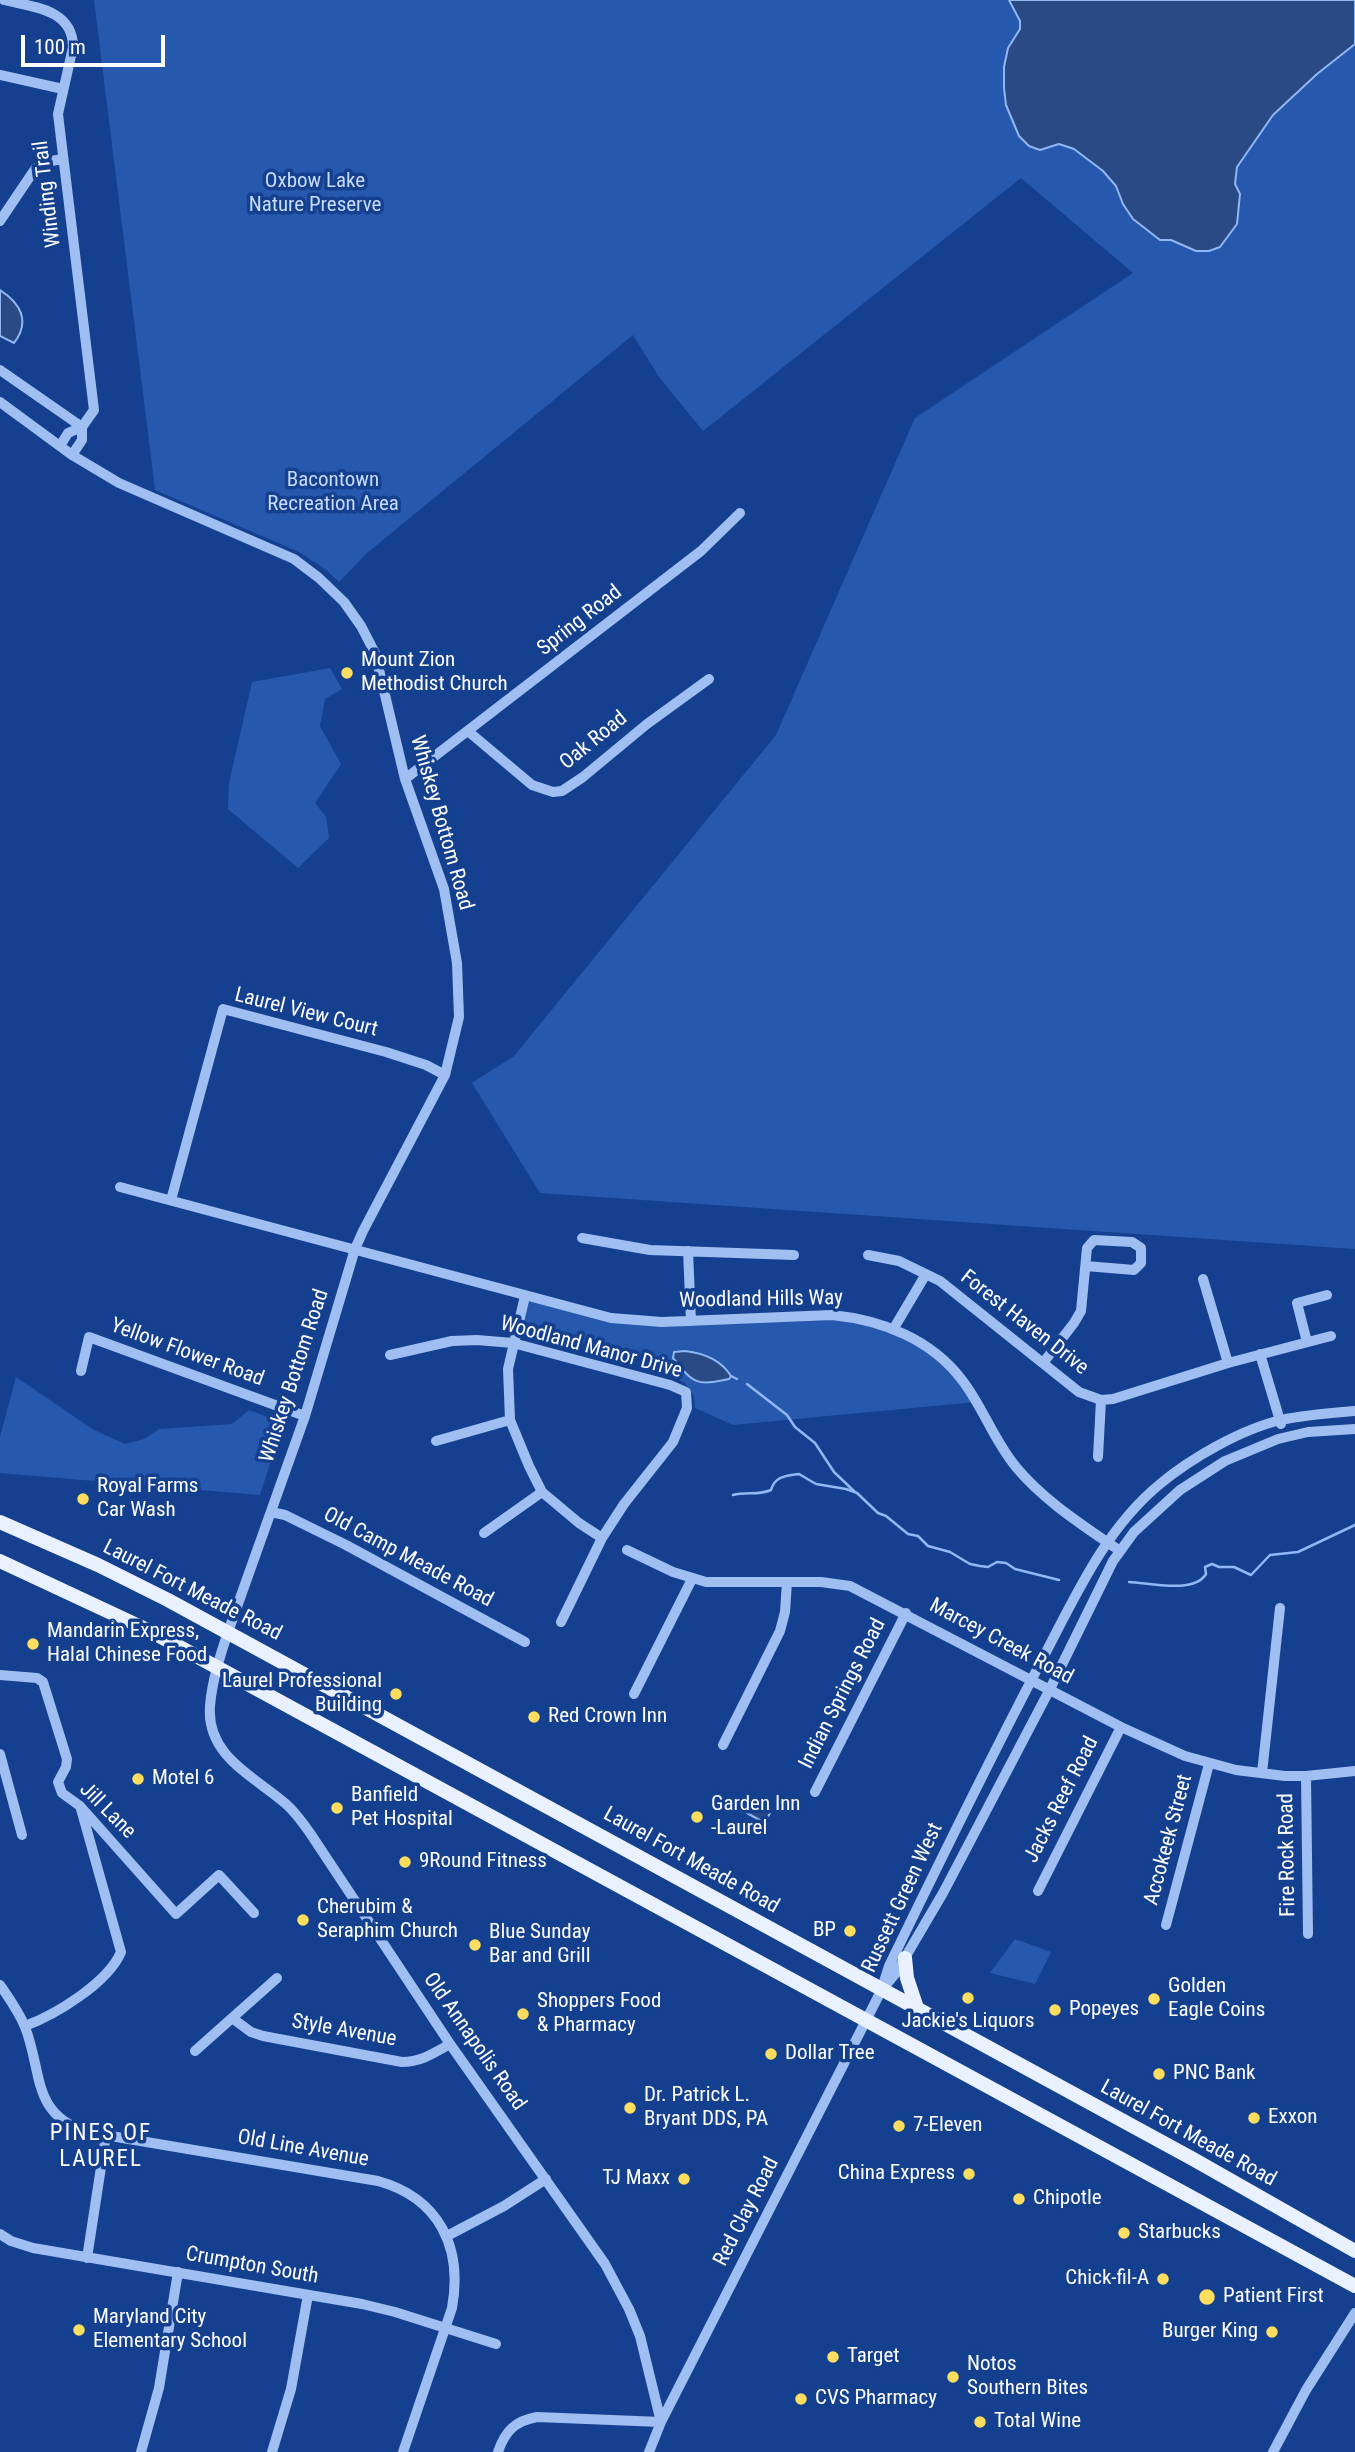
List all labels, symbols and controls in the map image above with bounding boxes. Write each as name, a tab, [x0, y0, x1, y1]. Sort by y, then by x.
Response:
scale bar	[24, 21, 168, 65]
text: 100 m	[34, 35, 86, 59]
street label: Winding Trail	[29, 139, 67, 249]
park label: Oxbow Lake Nature Preserve	[249, 169, 381, 219]
park label: Bacontown Recreation Area	[267, 468, 399, 518]
street label: Spring Road	[533, 580, 627, 662]
place label: Mount Zion Methodist Church	[361, 648, 508, 698]
marker: Mount Zion Methodist Church	[339, 665, 355, 681]
street label: Oak Road	[555, 706, 633, 776]
street label: Whiskey Bottom Road	[404, 733, 478, 913]
street label: Laurel View Court	[232, 983, 380, 1043]
street label: Forest Haven Drive	[955, 1265, 1093, 1381]
street label: Whiskey Bottom Road	[255, 1286, 335, 1466]
street label: Woodland Hills Way	[679, 1286, 843, 1314]
street label: Woodland Manor Drive	[497, 1312, 685, 1384]
street label: Yellow Flower Road	[107, 1314, 267, 1392]
place label: Royal Farms Car Wash	[97, 1474, 198, 1524]
marker: Royal Farms Car Wash	[75, 1491, 91, 1507]
street label: Old Camp Meade Road	[319, 1503, 497, 1613]
street label: Laurel Fort Meade Road	[98, 1535, 286, 1647]
street label: Marcey Creek Road	[925, 1593, 1077, 1691]
street label: Indian Springs Road	[794, 1615, 892, 1773]
place label: Mandarin Express, Halal Chinese Food	[47, 1619, 207, 1669]
marker: Mandarin Express, Halal Chinese Food	[25, 1636, 41, 1652]
place label: Laurel Professional Building	[222, 1669, 382, 1719]
marker: Laurel Professional Building	[388, 1686, 404, 1702]
place label: Red Crown Inn	[548, 1704, 667, 1730]
marker: Red Crown Inn	[526, 1709, 542, 1725]
street label: Jacks Reef Road	[1019, 1733, 1105, 1867]
place label: Motel 6	[152, 1766, 214, 1792]
marker: Motel 6	[130, 1771, 146, 1787]
street label: Accokeek Street	[1139, 1772, 1199, 1908]
street label: Jill Lane	[74, 1778, 140, 1844]
place label: Banfield Pet Hospital	[351, 1783, 453, 1833]
place label: Garden Inn -Laurel	[711, 1792, 801, 1842]
street label: Fire Rock Road	[1274, 1793, 1302, 1917]
marker: Banfield Pet Hospital	[329, 1800, 345, 1816]
street label: Laurel Fort Meade Road	[599, 1802, 783, 1920]
marker: Garden Inn -Laurel	[689, 1809, 705, 1825]
street label: Russett Green West	[857, 1819, 949, 1977]
place label: 9Round Fitness	[419, 1849, 547, 1875]
marker: 9Round Fitness	[397, 1854, 413, 1870]
place label: Cherubim & Seraphim Church	[317, 1895, 458, 1945]
marker: Cherubim & Seraphim Church	[295, 1912, 311, 1928]
place label: BP	[813, 1918, 836, 1944]
place label: Blue Sunday Bar and Grill	[489, 1920, 590, 1970]
marker: BP	[842, 1923, 858, 1939]
marker: Blue Sunday Bar and Grill	[467, 1937, 483, 1953]
street label: Old Annapolis Road	[417, 1968, 531, 2116]
place label: Golden Eagle Coins	[1168, 1974, 1265, 2024]
place label: Shoppers Food & Pharmacy	[537, 1989, 661, 2039]
marker: Jackie's Liquors	[960, 1990, 976, 2006]
marker: Golden Eagle Coins	[1146, 1991, 1162, 2007]
place label: Popeyes	[1069, 1997, 1139, 2023]
marker: Popeyes	[1047, 2002, 1063, 2018]
marker: Shoppers Food & Pharmacy	[515, 2006, 531, 2022]
street label: Style Avenue	[290, 2009, 398, 2053]
place label: Jackie's Liquors	[901, 2009, 1035, 2035]
place label: Dollar Tree	[785, 2041, 874, 2067]
marker: Dollar Tree	[763, 2046, 779, 2062]
place label: PNC Bank	[1173, 2061, 1256, 2087]
marker: PNC Bank	[1151, 2066, 1167, 2082]
street label: Laurel Fort Meade Road	[1096, 2075, 1280, 2193]
place label: Dr. Patrick L. Bryant DDS, PA	[644, 2083, 768, 2133]
marker: Dr. Patrick L. Bryant DDS, PA	[622, 2100, 638, 2116]
place label: Exxon	[1268, 2105, 1317, 2131]
marker: Exxon	[1246, 2110, 1262, 2126]
place label: 7-Eleven	[913, 2113, 982, 2139]
marker: 7-Eleven	[891, 2118, 907, 2134]
district label: PINES OF LAUREL	[51, 2120, 151, 2174]
street label: Old Line Avenue	[235, 2125, 371, 2173]
street label: Red Clay Road	[709, 2153, 785, 2271]
place label: China Express	[838, 2161, 955, 2187]
place label: TJ Maxx	[602, 2166, 670, 2192]
marker: China Express	[961, 2166, 977, 2182]
marker: TJ Maxx	[676, 2171, 692, 2187]
place label: Chipotle	[1033, 2186, 1102, 2212]
marker: Chipotle	[1011, 2191, 1027, 2207]
place label: Starbucks	[1138, 2220, 1221, 2246]
marker: Starbucks	[1116, 2225, 1132, 2241]
street label: Crumpton South	[184, 2242, 320, 2290]
place label: Chick-fil-A	[1065, 2266, 1149, 2292]
marker: Chick-fil-A	[1155, 2271, 1171, 2287]
place label: Patient First	[1223, 2284, 1324, 2310]
marker: Patient First	[1197, 2287, 1217, 2307]
place label: Maryland City Elementary School	[93, 2305, 247, 2355]
place label: Burger King	[1162, 2319, 1258, 2345]
marker: Maryland City Elementary School	[71, 2322, 87, 2338]
marker: Burger King	[1264, 2324, 1280, 2340]
place label: Target	[847, 2344, 899, 2370]
marker: Target	[825, 2349, 841, 2365]
place label: Notos Southern Bites	[967, 2352, 1088, 2402]
marker: Notos Southern Bites	[945, 2369, 961, 2385]
place label: CVS Pharmacy	[815, 2386, 937, 2412]
marker: CVS Pharmacy	[793, 2391, 809, 2407]
place label: Total Wine	[994, 2409, 1081, 2435]
marker: Total Wine	[972, 2414, 988, 2430]

